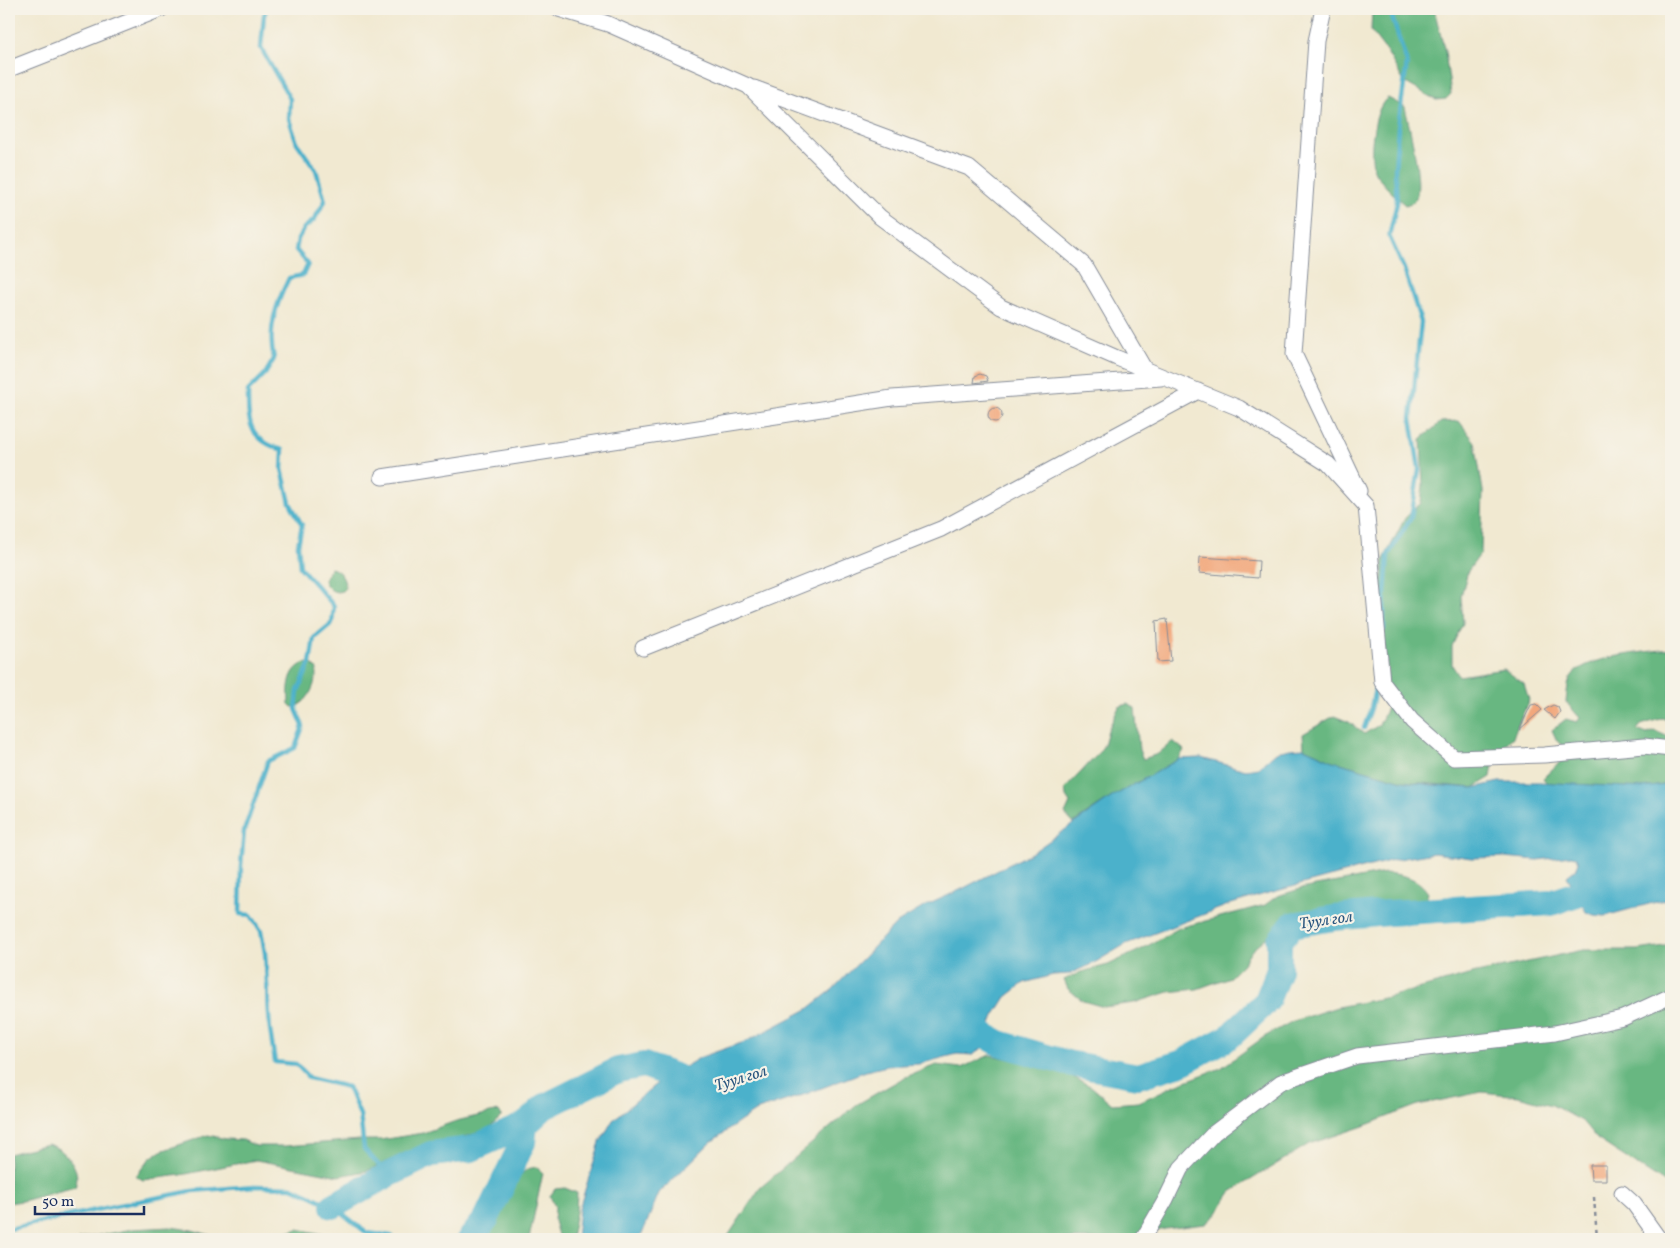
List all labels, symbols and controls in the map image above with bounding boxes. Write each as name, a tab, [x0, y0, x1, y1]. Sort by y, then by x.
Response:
water label: Туул гол	[1298, 906, 1354, 936]
water label: Туул гол	[712, 1061, 770, 1097]
scale bar	[35, 1183, 144, 1215]
text: 50 m	[42, 1192, 74, 1213]

